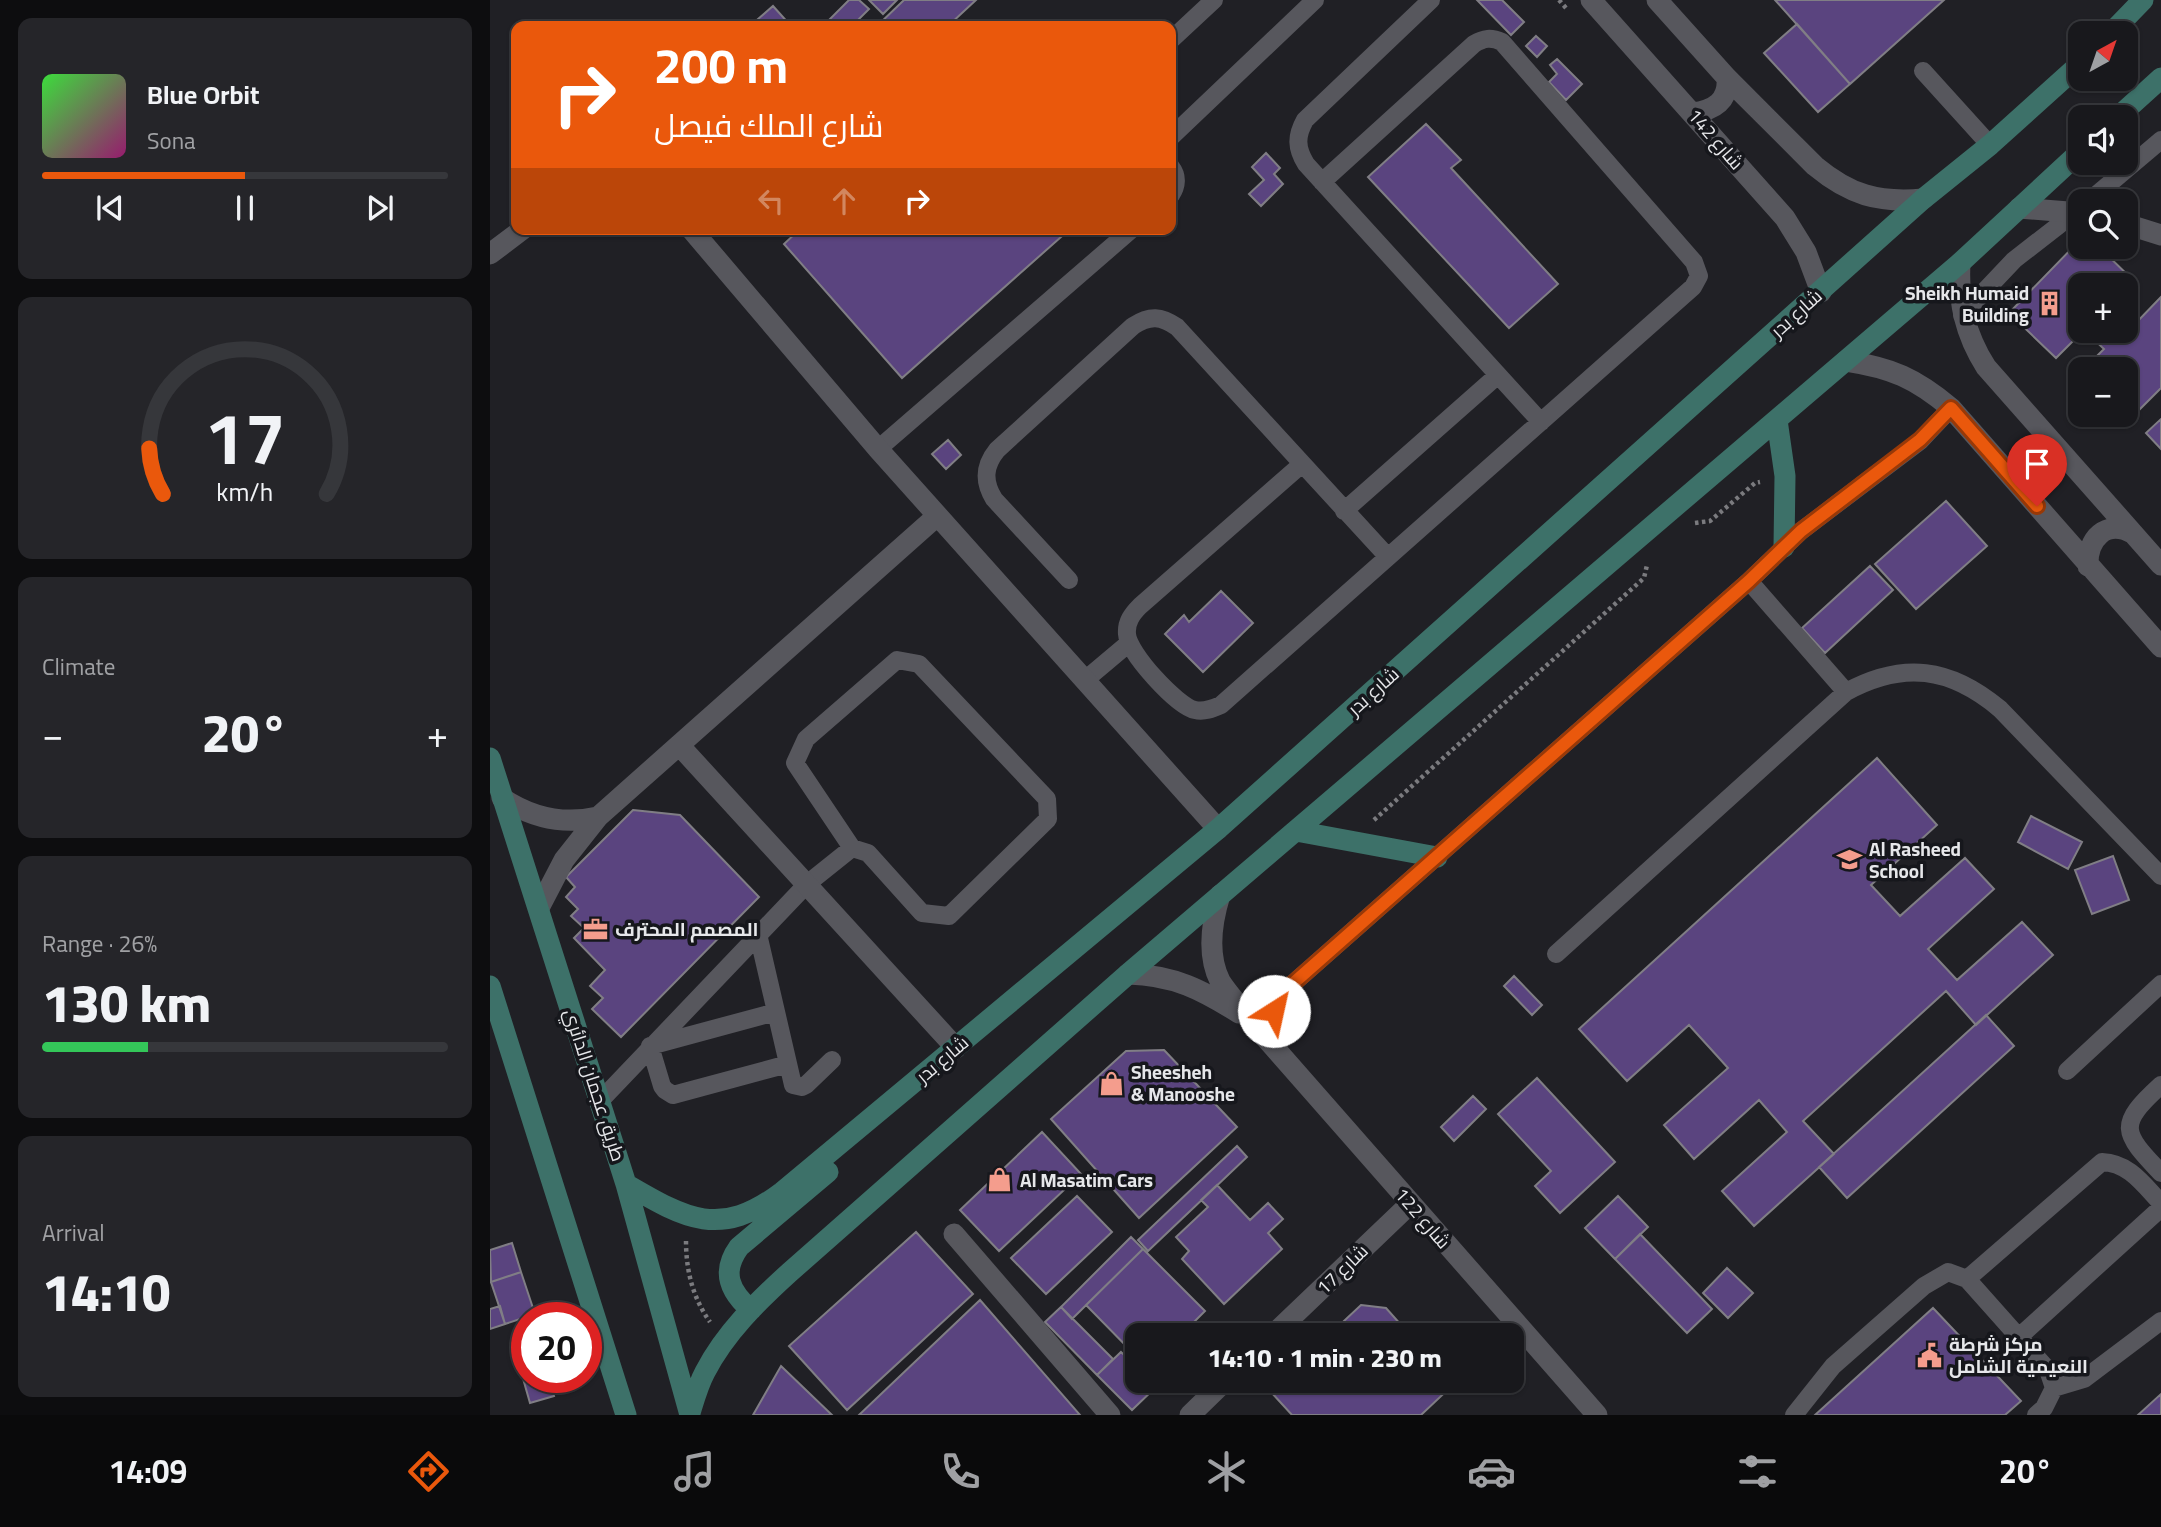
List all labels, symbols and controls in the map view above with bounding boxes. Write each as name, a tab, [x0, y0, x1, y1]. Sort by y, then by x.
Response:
text: 200 m	[654, 19, 788, 111]
north arrow	[2068, 21, 2138, 91]
map controls	[2068, 21, 2138, 427]
icon: right	[539, 49, 630, 140]
text: Blue Orbit	[147, 70, 259, 119]
text: شارع الملك فيصل	[654, 95, 884, 155]
street label: شارع 142	[1678, 100, 1754, 178]
button: sound	[2068, 105, 2138, 175]
text: Sona	[147, 119, 196, 162]
icon: left	[752, 182, 790, 220]
icon: ahead	[825, 182, 863, 220]
icon: right	[898, 182, 936, 220]
icon: previous	[91, 189, 129, 227]
icon: pause	[226, 189, 264, 227]
icon: next	[361, 189, 399, 227]
button: search	[2068, 189, 2138, 259]
button: +	[2068, 273, 2138, 343]
place label: Sheikh Humaid Building	[1905, 275, 2029, 333]
street label: شارع بدر	[1760, 279, 1831, 348]
building icon: Sheikh Humaid Building	[2035, 290, 2063, 318]
button: −	[2068, 357, 2138, 427]
text: 17	[205, 370, 285, 507]
pin	[2007, 434, 2067, 506]
icon: arrive	[2018, 445, 2056, 483]
text: km/h	[217, 468, 273, 515]
text: Climate	[42, 645, 115, 688]
street label: شارع بدر	[1337, 657, 1408, 726]
text: 20°	[202, 684, 288, 782]
text: −	[42, 698, 63, 770]
text: +	[427, 698, 448, 770]
place label: Al Rasheed School	[1869, 831, 1961, 889]
school or university icon: Al Rasheed School	[1835, 846, 1863, 874]
place label: المصمم المحترف	[615, 911, 759, 947]
office icon: المصمم المحترف	[581, 915, 609, 943]
text: Range · 26%	[42, 922, 157, 965]
text: 130 km	[42, 954, 211, 1052]
position arrow	[1237, 974, 1311, 1048]
street label: طريق عجمان الدائري	[553, 1004, 637, 1166]
street label: شارع بدر	[906, 1026, 977, 1093]
place label: Sheesheh & Manooshe	[1131, 1054, 1235, 1112]
shop icon: Sheesheh & Manooshe	[1097, 1069, 1125, 1097]
place label: Al Masatim Cars	[1020, 1162, 1153, 1198]
shop icon: Al Masatim Cars	[986, 1166, 1014, 1194]
street label: شارع 122	[1385, 1179, 1461, 1257]
text: Arrival	[42, 1211, 105, 1254]
street label: شارع 17	[1307, 1234, 1377, 1304]
text: 14:10	[42, 1243, 171, 1341]
speed limit sign: 20	[511, 1302, 602, 1393]
place label: مركز شرطة النعيمية الشامل	[1949, 1326, 2088, 1384]
text: 14:10 · 1 min · 230 m	[1207, 1333, 1442, 1382]
public building icon: مركز شرطة النعيمية الشامل	[1915, 1341, 1943, 1369]
text: 14:09	[108, 1441, 187, 1501]
text: 20°	[1999, 1441, 2053, 1501]
icon: directions	[404, 1447, 453, 1496]
icon: music	[670, 1447, 719, 1496]
icon: phone	[936, 1447, 985, 1496]
icon: climate	[1202, 1447, 1251, 1496]
icon: car	[1467, 1447, 1516, 1496]
icon: filters	[1733, 1447, 1782, 1496]

